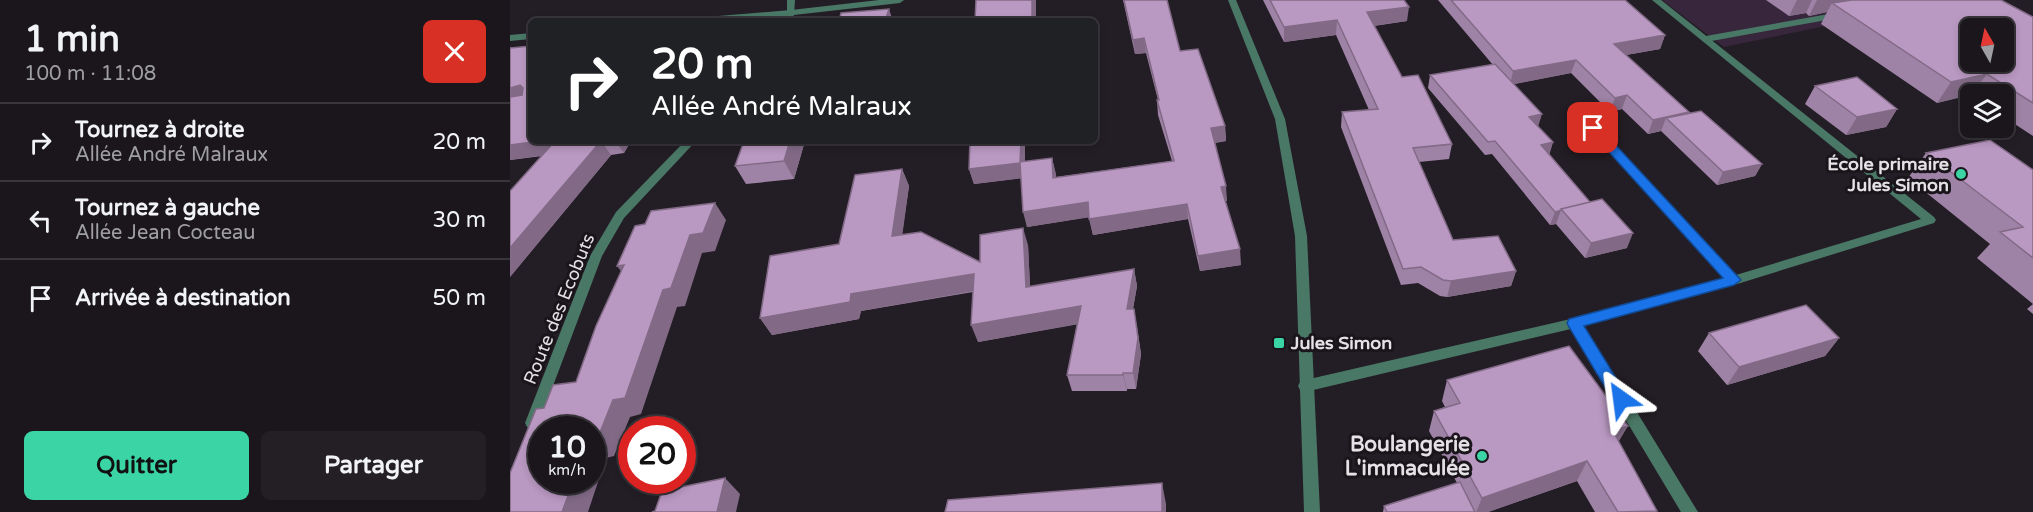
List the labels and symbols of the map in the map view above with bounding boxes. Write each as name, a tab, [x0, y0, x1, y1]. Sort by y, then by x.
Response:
north arrow	[1960, 18, 2014, 72]
pin	[1567, 102, 1618, 153]
place label: École primaire Jules Simon	[1827, 153, 1949, 196]
marker: École primaire Jules Simon	[1954, 167, 1968, 181]
street label: Route des Ecobuts	[519, 230, 599, 388]
place label: Jules Simon	[1290, 332, 1392, 354]
marker: Jules Simon	[1272, 336, 1286, 350]
position arrow	[1589, 367, 1653, 431]
speed limit sign: 20	[618, 416, 696, 494]
place label: Boulangerie L'immaculée	[1345, 432, 1470, 481]
marker: Boulangerie L'immaculée	[1475, 449, 1489, 463]

